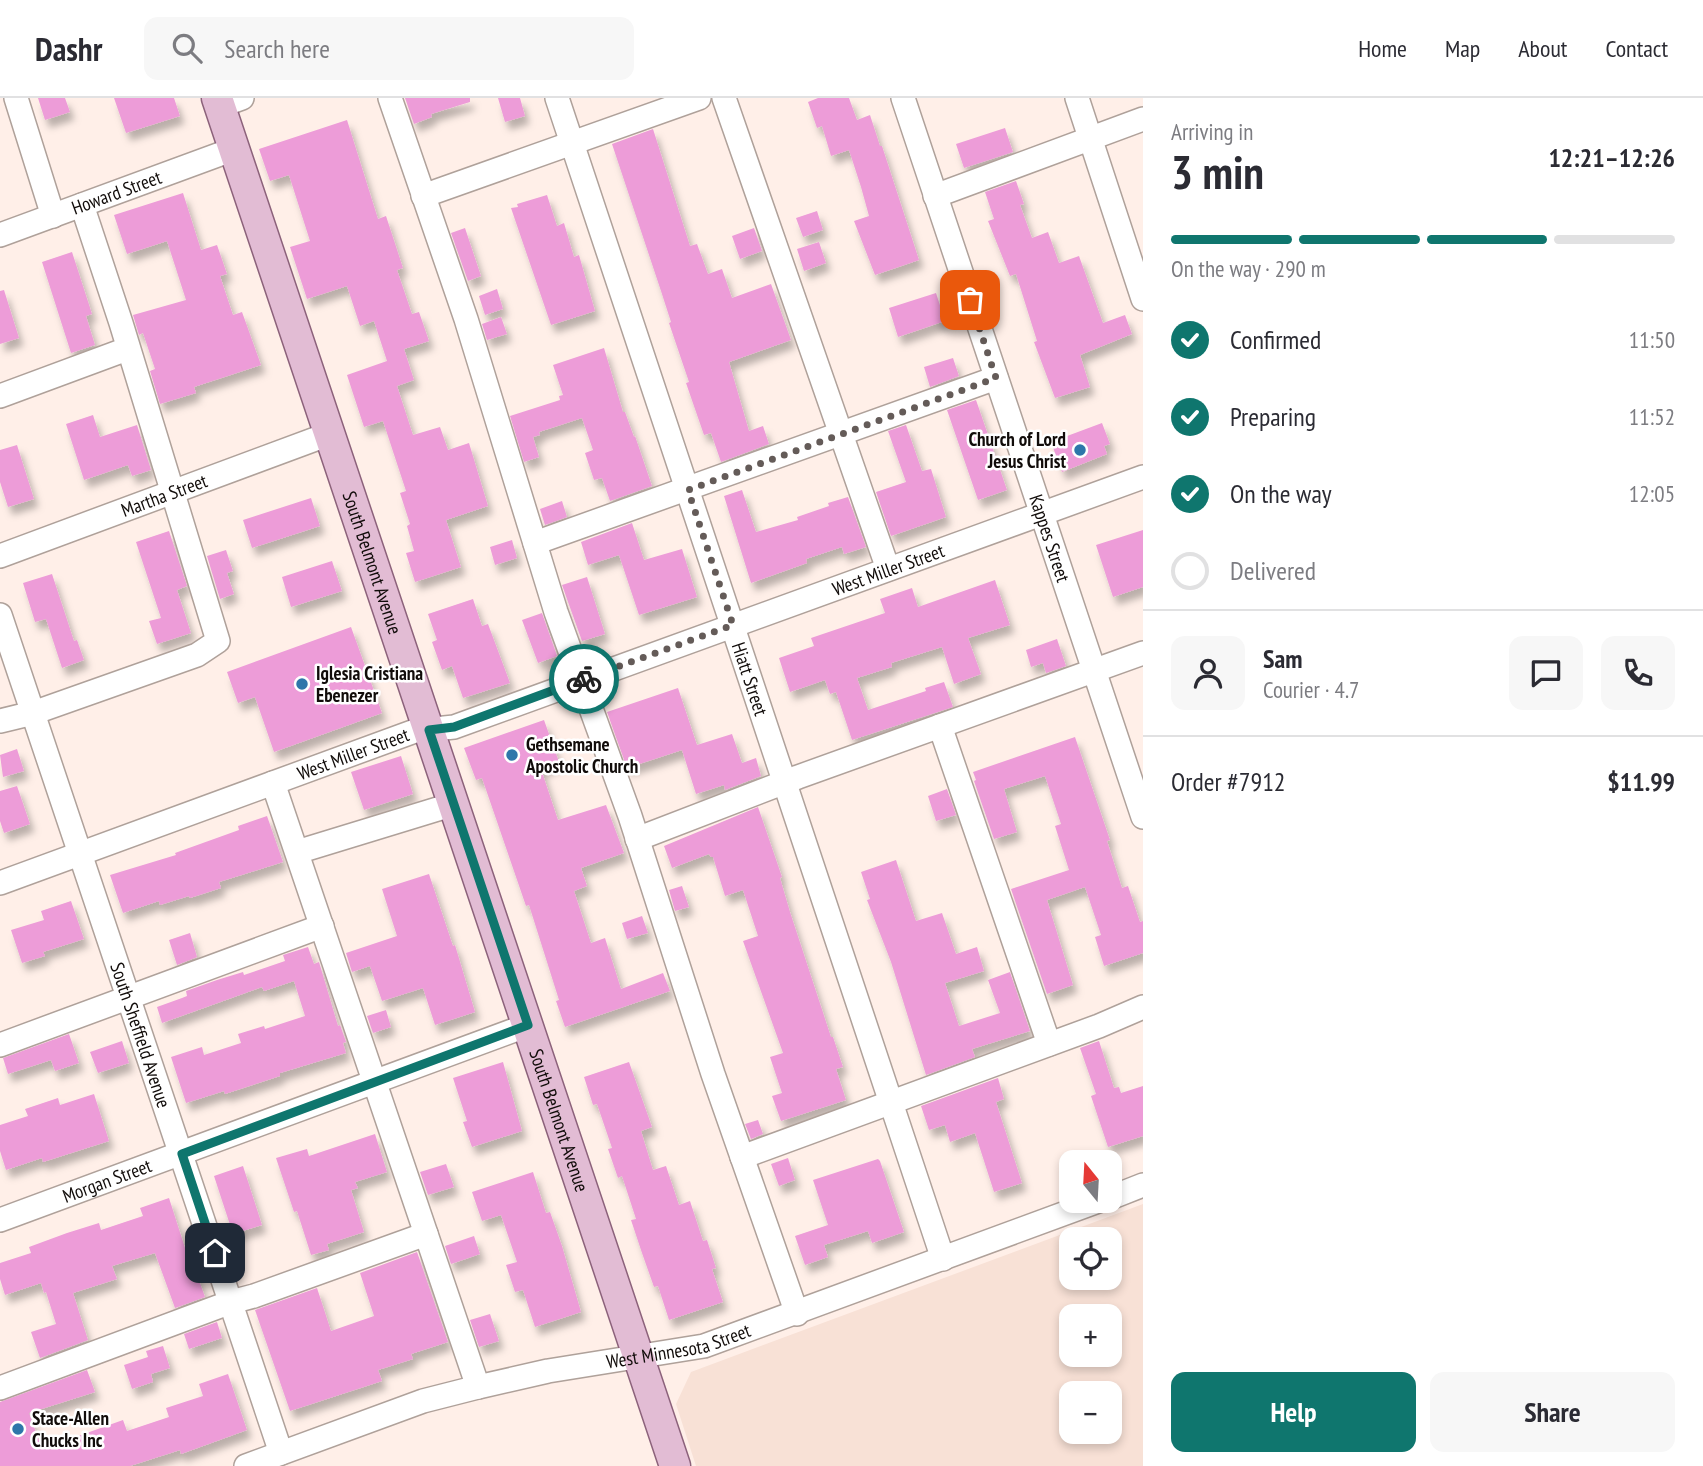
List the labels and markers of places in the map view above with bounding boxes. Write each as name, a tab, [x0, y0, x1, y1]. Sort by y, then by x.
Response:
pin	[940, 270, 1000, 330]
place label: Church of Lord Jesus Christ	[968, 427, 1066, 473]
marker: Church of Lord Jesus Christ	[1072, 442, 1088, 458]
place label: Iglesia Cristiana Ebenezer	[316, 661, 423, 707]
marker: Iglesia Cristiana Ebenezer	[294, 676, 310, 692]
place label: Gethsemane Apostolic Church	[525, 732, 638, 778]
marker: Gethsemane Apostolic Church	[504, 747, 520, 763]
pin	[185, 1223, 245, 1283]
place label: Stace-Allen Chucks Inc	[32, 1406, 109, 1452]
marker: Stace-Allen Chucks Inc	[10, 1421, 26, 1437]

